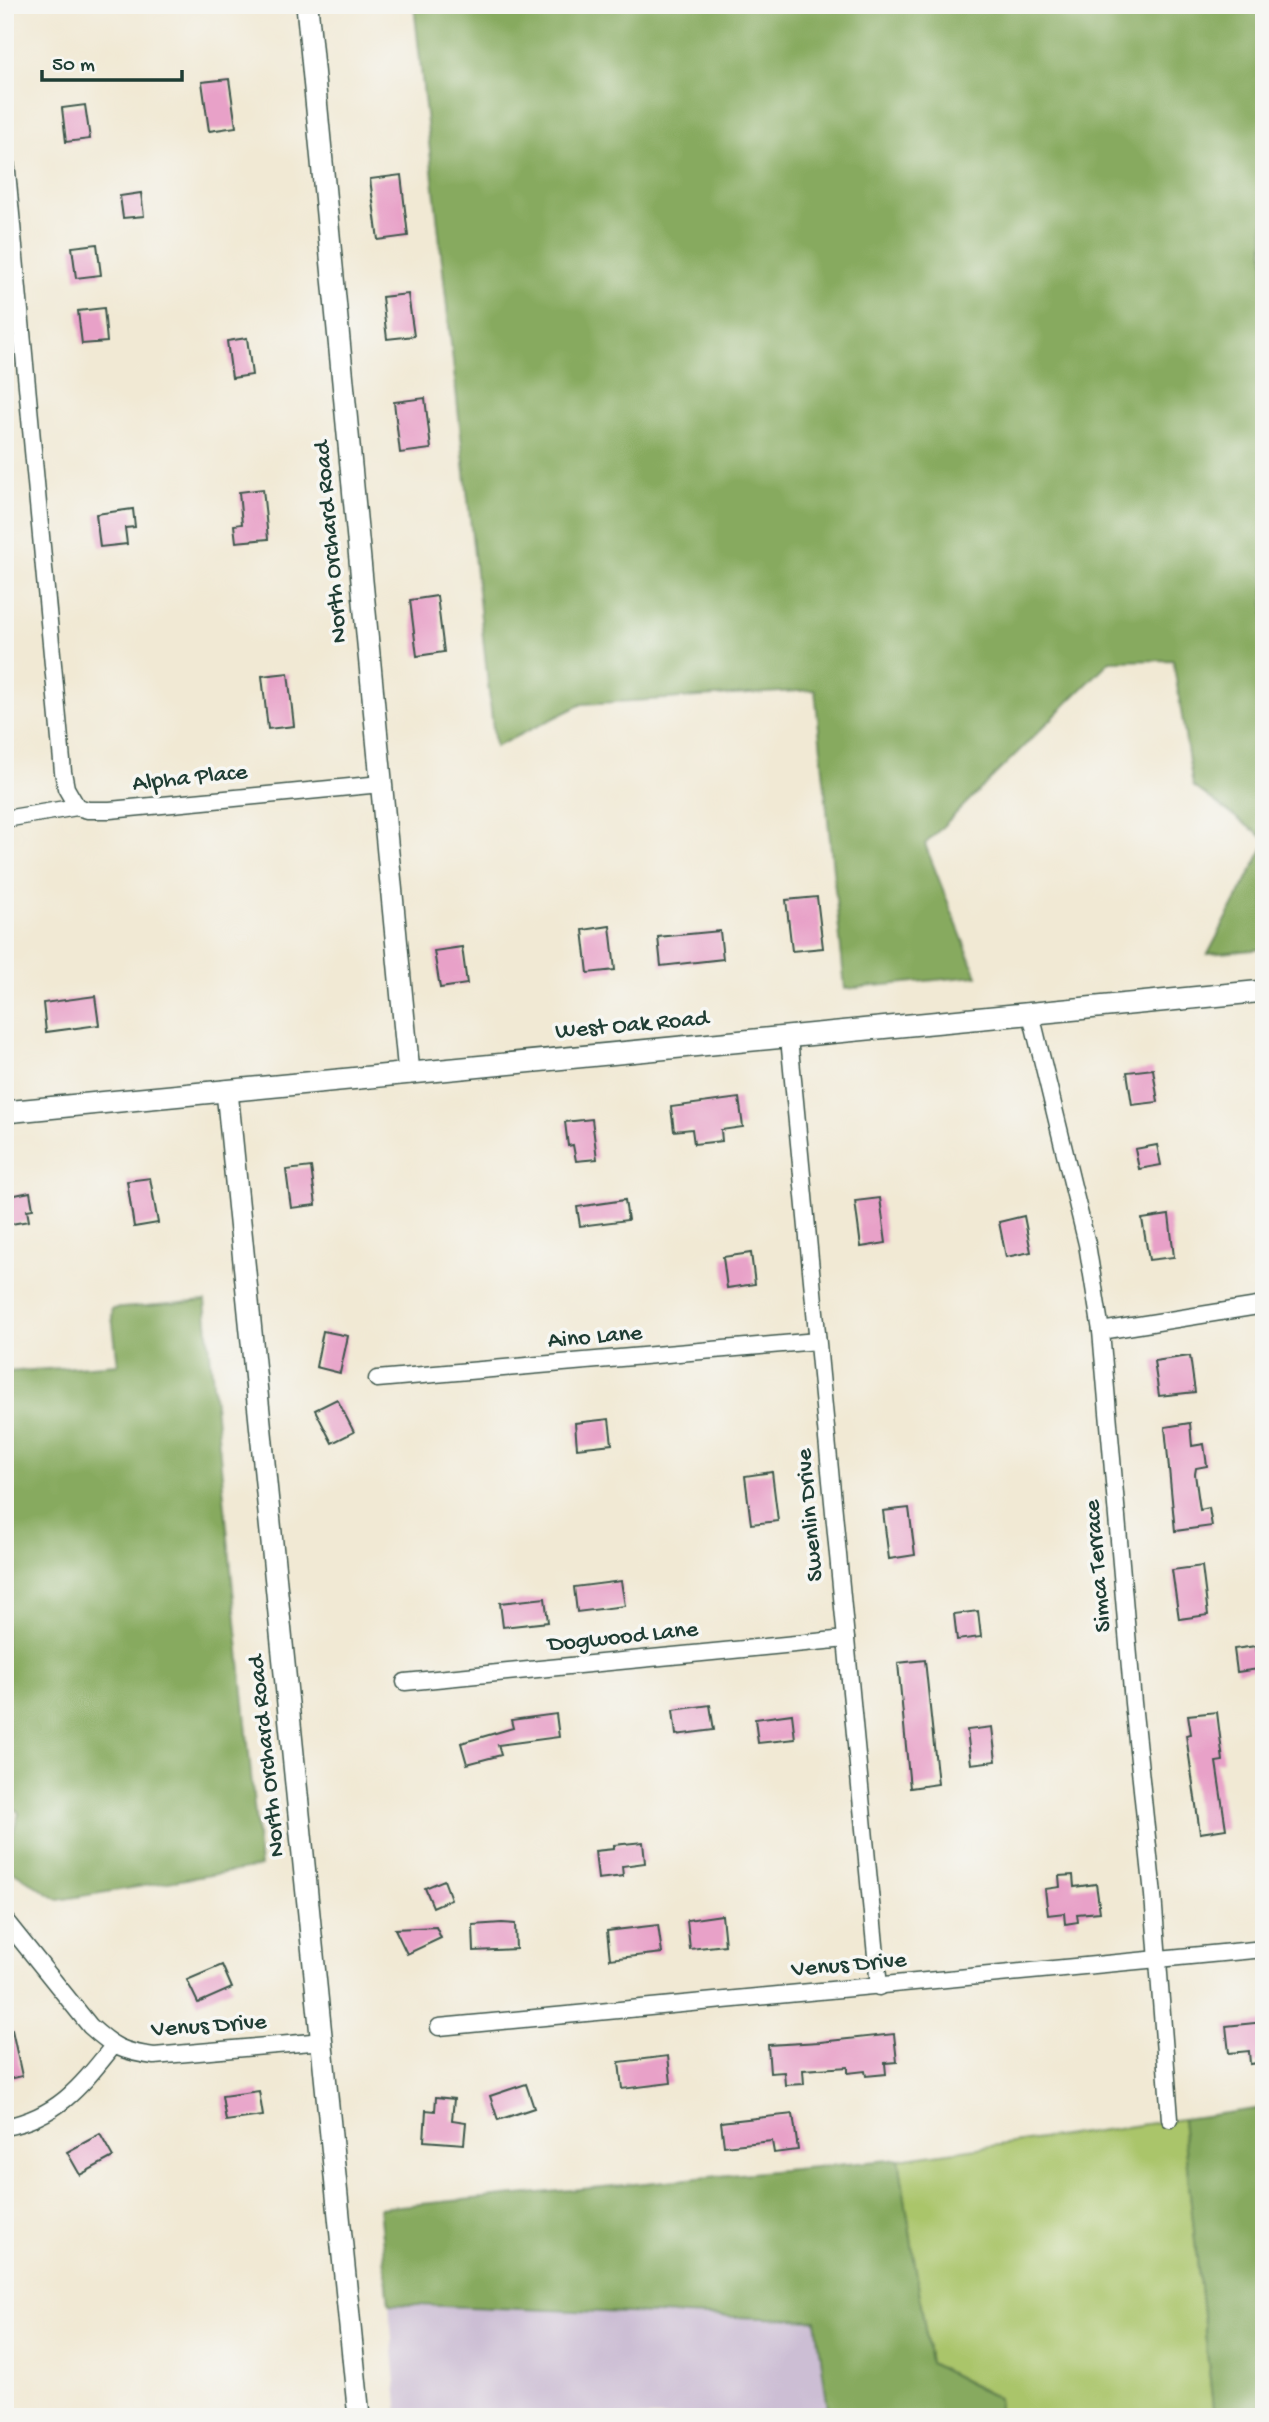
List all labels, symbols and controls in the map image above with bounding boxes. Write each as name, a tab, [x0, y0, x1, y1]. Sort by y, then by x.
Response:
scale bar	[42, 38, 182, 82]
text: 50 m	[52, 54, 95, 79]
street label: North Orchard Road	[309, 438, 355, 644]
street label: Alpha Place	[131, 758, 250, 799]
street label: West Oak Road	[554, 1005, 712, 1047]
street label: Aino Lane	[547, 1319, 644, 1357]
street label: Swenlin Drive	[791, 1447, 831, 1583]
street label: Simca Terrace	[1079, 1498, 1119, 1634]
street label: Dogwood Lane	[544, 1616, 700, 1661]
street label: North Orchard Road	[243, 1652, 293, 1858]
street label: Venus Drive	[789, 1946, 908, 1986]
street label: Venus Drive	[150, 2008, 268, 2046]

